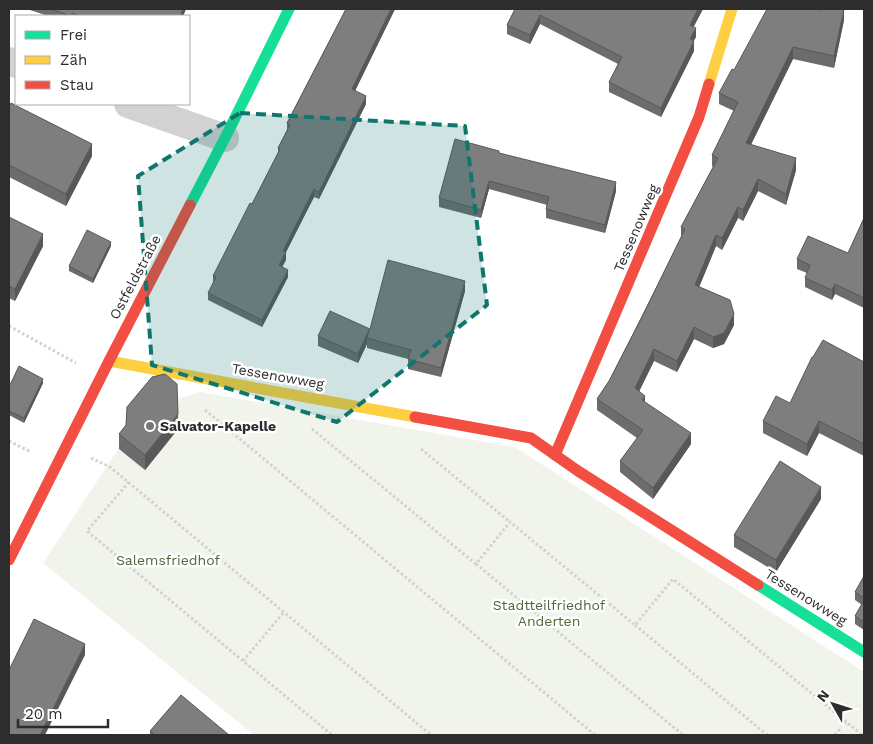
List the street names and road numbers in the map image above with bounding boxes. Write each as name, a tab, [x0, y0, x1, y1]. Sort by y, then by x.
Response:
street label: Tessenowweg	[610, 181, 662, 274]
street label: Ostfeldstraße	[106, 232, 164, 322]
street label: Tessenowweg	[231, 360, 326, 392]
street label: Tessenowweg	[762, 565, 850, 629]

